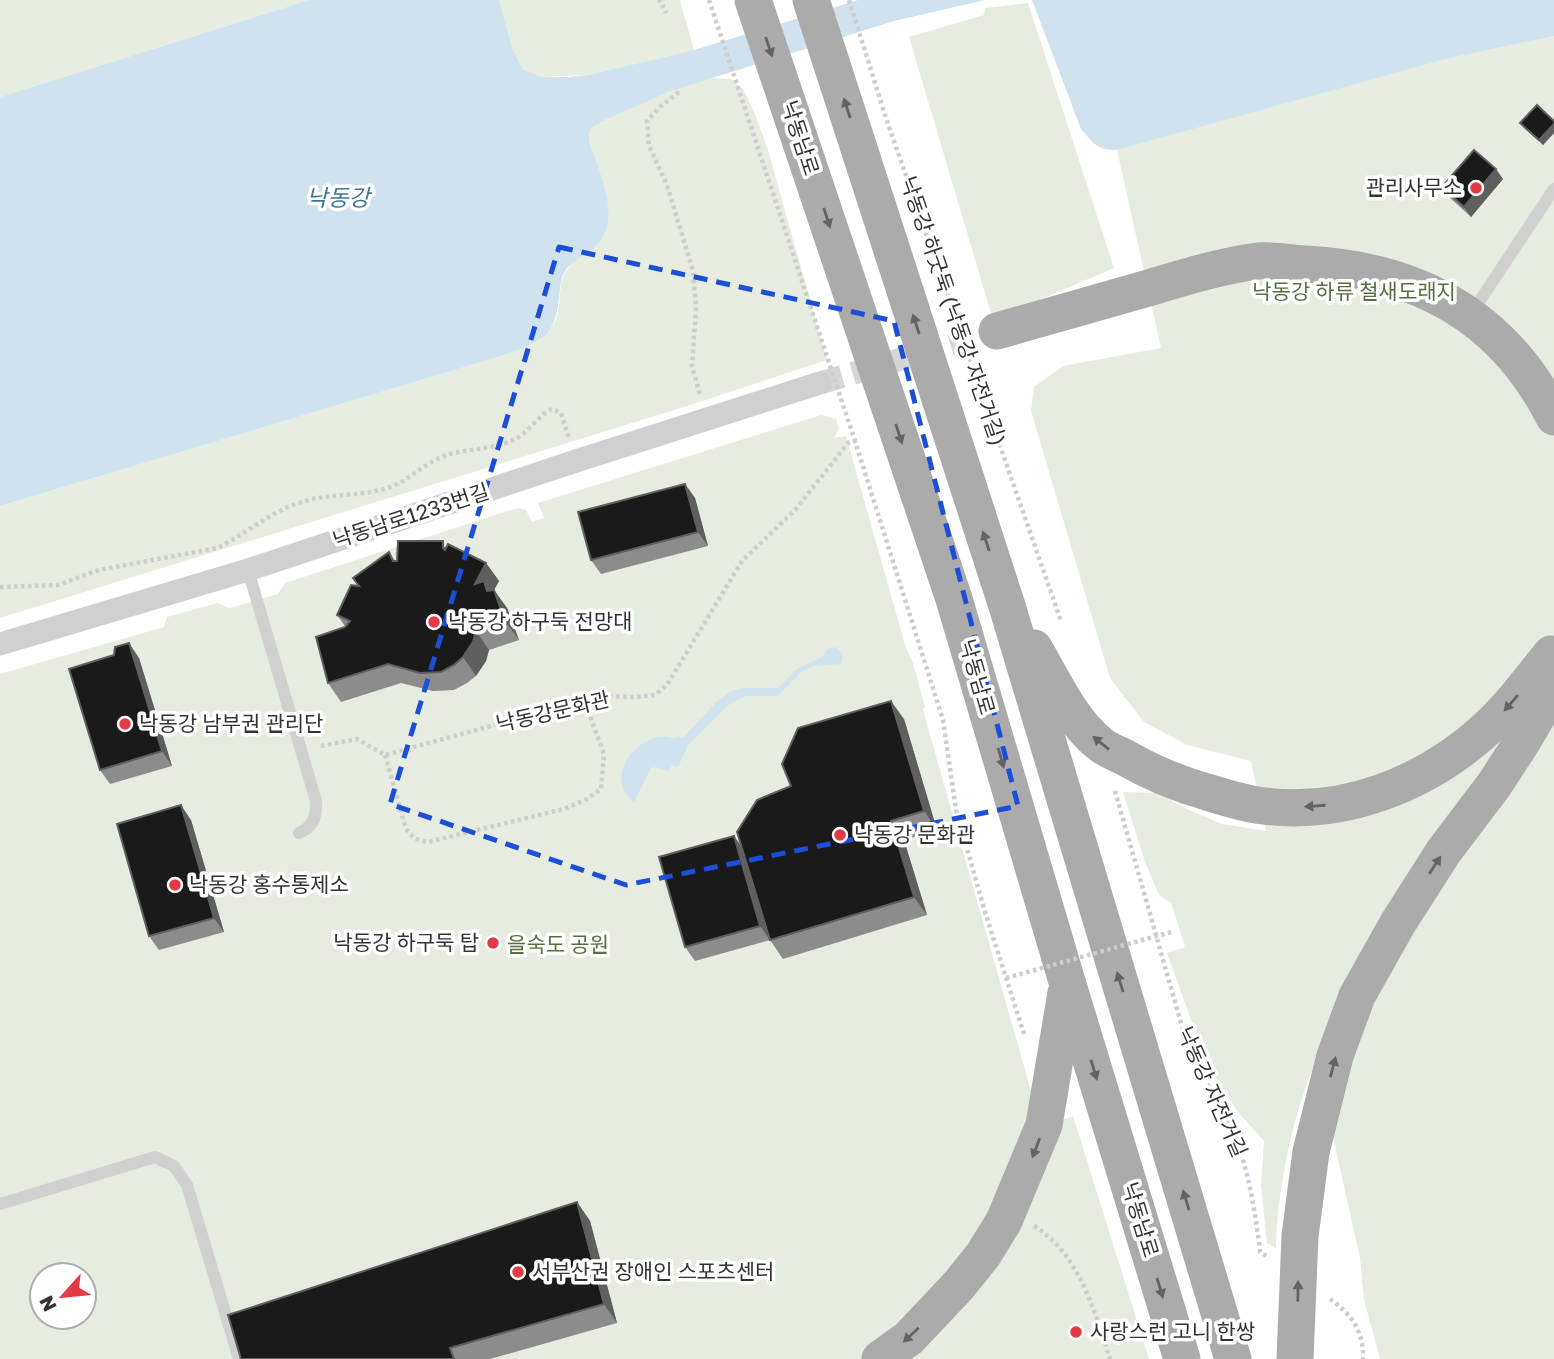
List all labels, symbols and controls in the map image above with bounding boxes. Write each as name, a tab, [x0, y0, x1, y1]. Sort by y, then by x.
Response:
one-way arrow	[764, 37, 775, 58]
street label: 낙동남로	[777, 97, 825, 178]
one-way arrow	[841, 97, 851, 118]
street label: 낙동강 하굿둑 (낙동강 자전거길)	[896, 173, 1012, 449]
place label: 관리사무소	[1365, 174, 1462, 200]
marker: 관리사무소	[1468, 180, 1484, 196]
water label: 낙동강	[306, 183, 373, 211]
one-way arrow	[822, 208, 833, 229]
park label: 낙동강 하류 철새도래지	[1252, 278, 1456, 304]
one-way arrow	[911, 314, 921, 335]
one-way arrow	[894, 424, 905, 445]
street label: 낙동남로1233번길	[329, 478, 492, 553]
one-way arrow	[981, 530, 991, 551]
place label: 낙동강 하구둑 전망대	[448, 608, 632, 634]
marker: 낙동강 하구둑 전망대	[426, 614, 442, 630]
street label: 낙동남로	[955, 636, 1001, 717]
street label: 낙동강문화관	[493, 685, 612, 737]
one-way arrow	[1504, 694, 1519, 711]
place label: 낙동강 남부권 관리단	[139, 710, 323, 736]
marker: 낙동강 남부권 관리단	[117, 716, 133, 732]
one-way arrow	[1093, 735, 1111, 750]
one-way arrow	[996, 748, 1007, 770]
one-way arrow	[1304, 800, 1326, 811]
place label: 낙동강 문화관	[854, 821, 975, 847]
marker: 낙동강 문화관	[832, 827, 848, 843]
one-way arrow	[1428, 855, 1441, 874]
place label: 낙동강 홍수통제소	[189, 871, 349, 897]
marker: 낙동강 홍수통제소	[167, 877, 183, 893]
place label: 낙동강 하구둑 탑	[333, 929, 479, 955]
park label: 을숙도 공원	[507, 931, 609, 957]
marker: 낙동강 하구둑 탑	[485, 935, 501, 951]
one-way arrow	[1115, 971, 1125, 992]
street label: 낙동강 자전거길	[1172, 1022, 1253, 1161]
one-way arrow	[1328, 1056, 1338, 1077]
one-way arrow	[1089, 1060, 1099, 1081]
one-way arrow	[1030, 1137, 1041, 1158]
street label: 낙동남로	[1117, 1179, 1165, 1260]
one-way arrow	[1180, 1189, 1190, 1210]
place label: 서부산권 장애인 스포츠센터	[532, 1258, 774, 1284]
north arrow	[28, 1261, 98, 1331]
marker: 서부산권 장애인 스포츠센터	[510, 1264, 526, 1280]
one-way arrow	[1156, 1278, 1166, 1299]
one-way arrow	[1292, 1280, 1304, 1302]
text: N	[34, 1292, 61, 1316]
place label: 사랑스런 고니 한쌍	[1090, 1318, 1255, 1344]
marker: 사랑스런 고니 한쌍	[1068, 1324, 1084, 1340]
one-way arrow	[902, 1327, 920, 1343]

